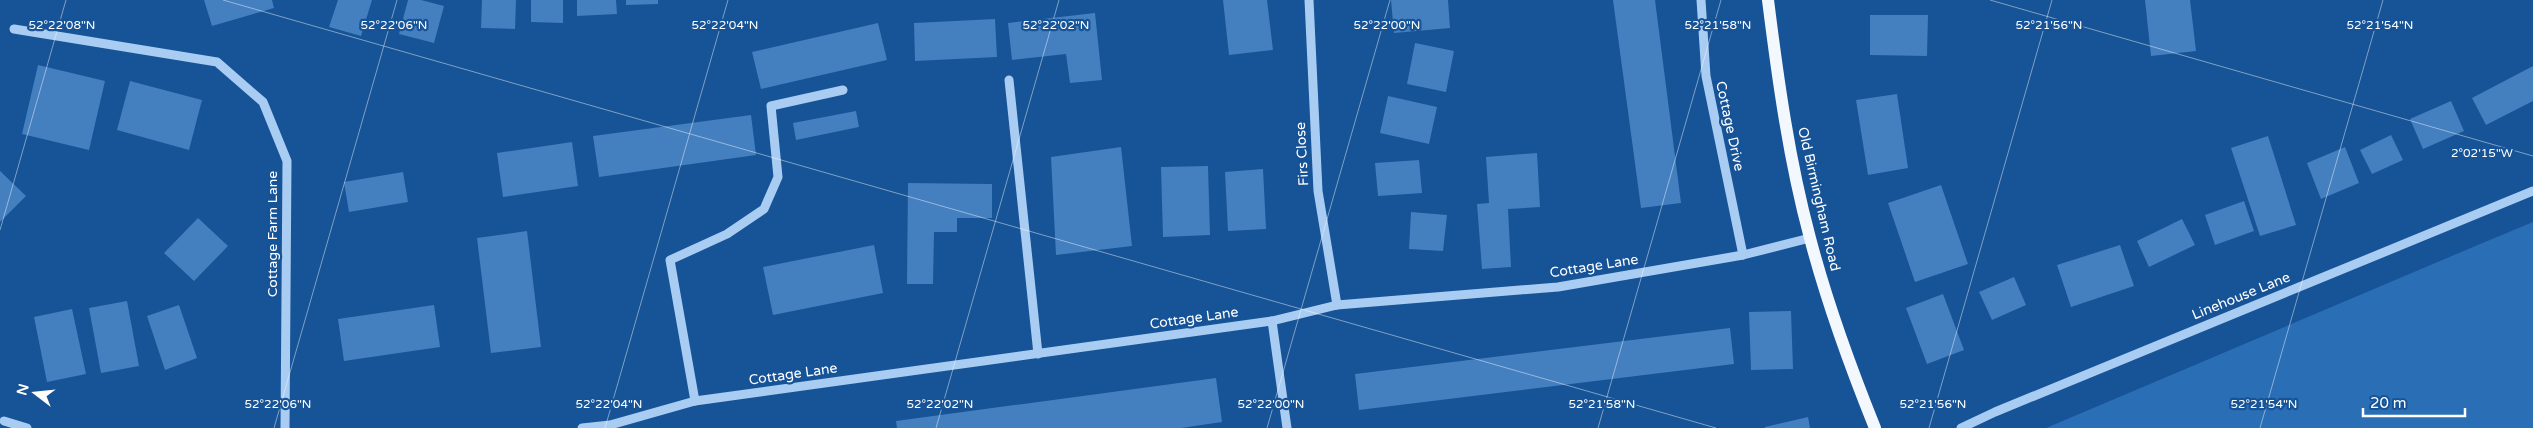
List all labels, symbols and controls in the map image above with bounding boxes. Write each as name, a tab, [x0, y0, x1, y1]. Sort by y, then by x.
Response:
text: 52°22'08"N	[29, 18, 96, 32]
text: 52°22'06"N	[361, 18, 428, 32]
text: 52°22'04"N	[692, 18, 759, 32]
text: 52°22'02"N	[1023, 18, 1090, 32]
text: 52°22'00"N	[1354, 18, 1421, 32]
text: 52°21'58"N	[1685, 18, 1752, 32]
text: 52°21'56"N	[2016, 18, 2083, 32]
text: 52°21'54"N	[2347, 18, 2414, 32]
street label: Cottage Drive	[1712, 80, 1748, 173]
street label: Firs Close	[1292, 122, 1312, 186]
street label: Old Birmingham Road	[1794, 125, 1844, 273]
text: 2°02'15"W	[2451, 146, 2513, 160]
street label: Cottage Farm Lane	[264, 171, 281, 297]
street label: Cottage Lane	[1549, 251, 1640, 281]
street label: Linehouse Lane	[2189, 269, 2293, 323]
street label: Cottage Lane	[1149, 303, 1239, 333]
street label: Cottage Lane	[748, 359, 838, 389]
north arrow	[10, 368, 60, 418]
text: N	[13, 382, 33, 397]
scale bar	[2363, 386, 2466, 418]
text: 20 m	[2370, 394, 2407, 412]
text: 52°22'06"N	[245, 397, 312, 411]
text: 52°22'04"N	[576, 397, 643, 411]
text: 52°22'02"N	[907, 397, 974, 411]
text: 52°22'00"N	[1238, 397, 1305, 411]
text: 52°21'58"N	[1569, 397, 1636, 411]
text: 52°21'56"N	[1900, 397, 1967, 411]
text: 52°21'54"N	[2231, 397, 2298, 411]

